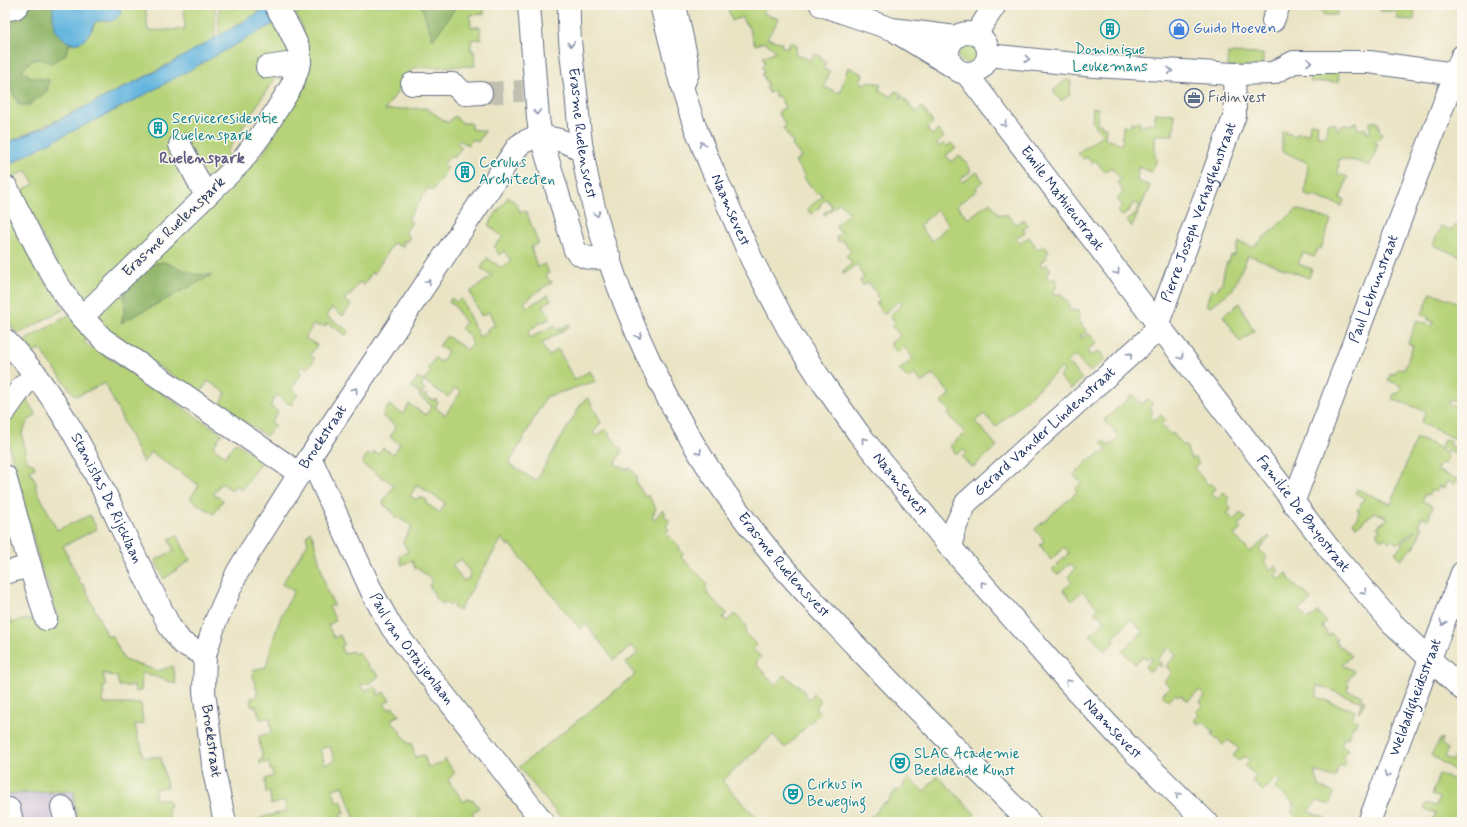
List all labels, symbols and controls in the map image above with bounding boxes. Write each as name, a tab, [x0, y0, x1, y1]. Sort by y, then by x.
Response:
building icon: Dominique Leukemans	[1099, 18, 1121, 40]
shop icon: Guido Hoeven	[1168, 18, 1190, 40]
place label: Guido Hoeven	[1193, 19, 1276, 39]
place label: Dominique Leukemans	[1072, 40, 1148, 77]
one-way arrow	[567, 41, 576, 47]
one-way arrow	[1024, 54, 1030, 63]
one-way arrow	[1306, 58, 1312, 66]
street label: Erasme Ruelensvest	[563, 66, 602, 201]
one-way arrow	[1167, 66, 1173, 75]
office icon: Fidinvest	[1183, 87, 1205, 109]
place label: Fidinvest	[1208, 88, 1267, 108]
place label: Serviceresidentie Ruelenspark	[172, 109, 278, 146]
one-way arrow	[533, 109, 542, 115]
building icon: Serviceresidentie Ruelenspark	[147, 117, 169, 139]
street label: Pierre Joseph Verhaghenstraat	[1157, 119, 1242, 305]
one-way arrow	[999, 120, 1006, 127]
one-way arrow	[698, 141, 706, 148]
street label: Emile Mathieustraat	[1015, 142, 1109, 255]
district label: Ruelenspark	[159, 148, 245, 169]
place label: Cerulus Architecten	[479, 153, 555, 190]
building icon: Cerulus Architecten	[454, 161, 476, 183]
street label: Naamsevest	[706, 171, 755, 250]
street label: Erasme Ruelenspark	[118, 172, 230, 282]
one-way arrow	[592, 210, 601, 217]
street label: Paul Lebrunstraat	[1344, 231, 1404, 346]
one-way arrow	[1112, 268, 1119, 275]
one-way arrow	[423, 279, 430, 286]
one-way arrow	[635, 333, 643, 340]
one-way arrow	[1176, 352, 1183, 359]
one-way arrow	[1126, 353, 1133, 360]
street label: Gerard Vander Lindenstraat	[970, 362, 1120, 501]
one-way arrow	[350, 387, 358, 394]
street label: Broekstraat	[295, 401, 352, 473]
street label: Stanislas De Rijcklaan	[66, 429, 147, 567]
one-way arrow	[862, 438, 869, 445]
one-way arrow	[694, 448, 702, 455]
street label: Naamsevest	[868, 448, 932, 521]
street label: Familie De Bayostraat	[1252, 451, 1355, 577]
street label: Erasme Ruelensvest	[733, 508, 834, 623]
one-way arrow	[980, 581, 987, 588]
one-way arrow	[1359, 587, 1366, 594]
street label: Paul van Ostaijenlaan	[364, 589, 458, 709]
one-way arrow	[1440, 619, 1448, 626]
street label: Weldadigheidsstraat	[1384, 635, 1447, 759]
one-way arrow	[1066, 679, 1073, 686]
street label: Naamsevest	[1079, 694, 1146, 764]
street label: Broekstraat	[196, 703, 226, 779]
place label: SLAC Academie Beeldende Kunst	[914, 744, 1020, 781]
theatre icon: SLAC Academie Beeldende Kunst	[889, 752, 911, 774]
one-way arrow	[1383, 771, 1391, 778]
place label: Cirkus in Beweging	[807, 775, 866, 813]
theatre icon: Cirkus in Beweging	[782, 783, 804, 805]
one-way arrow	[1175, 792, 1183, 800]

